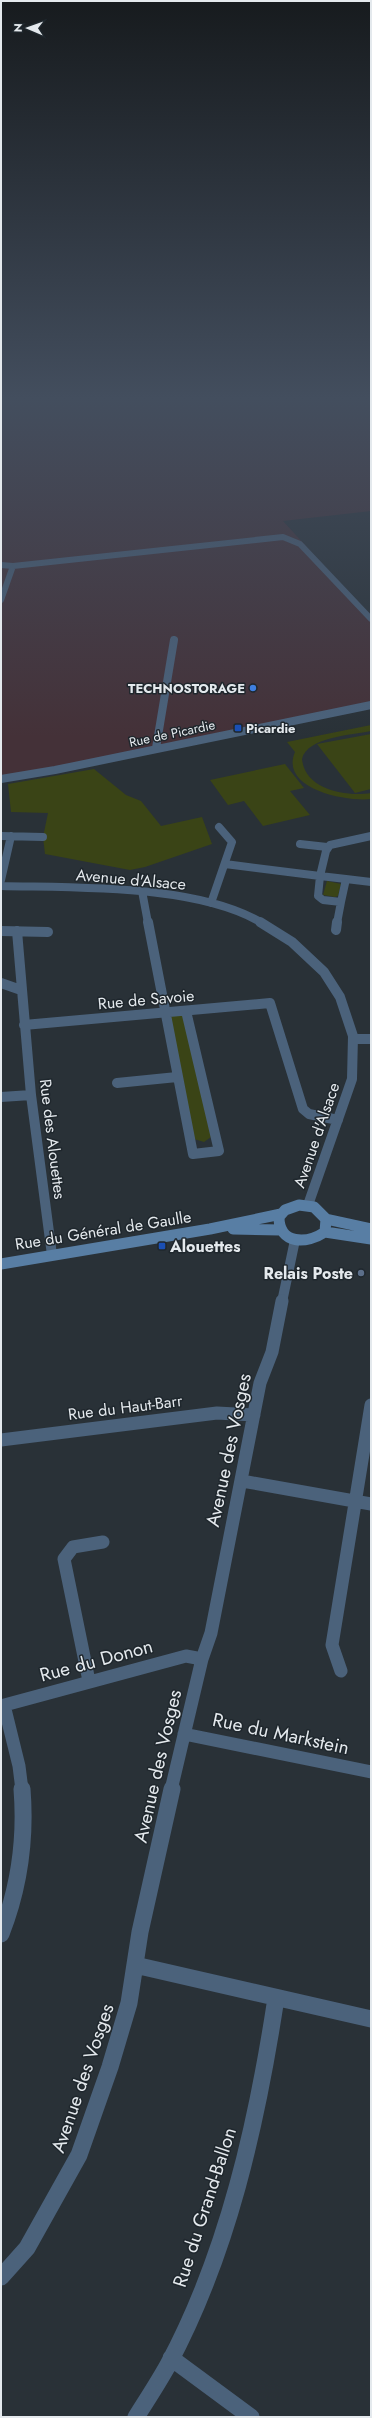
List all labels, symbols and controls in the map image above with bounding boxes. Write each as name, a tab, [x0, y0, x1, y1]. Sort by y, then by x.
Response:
north arrow	[8, 8, 48, 48]
text: N	[10, 23, 26, 32]
place label: TECHNOSTORAGE	[128, 679, 245, 698]
marker: TECHNOSTORAGE	[248, 683, 258, 693]
street label: Rue de Picardie	[127, 715, 217, 752]
place label: Picardie	[246, 719, 296, 738]
marker: Picardie	[233, 723, 243, 733]
street label: Avenue d'Alsace	[75, 863, 187, 896]
street label: Rue de Savoie	[97, 984, 195, 1015]
street label: Rue des Alouettes	[34, 1078, 71, 1201]
street label: Avenue d'Alsace	[288, 1079, 345, 1191]
street label: Rue du Général de Gaulle	[13, 1205, 193, 1256]
place label: Alouettes	[169, 1235, 241, 1258]
marker: Alouettes	[157, 1241, 167, 1251]
place label: Relais Poste	[264, 1262, 353, 1285]
marker: Relais Poste	[356, 1268, 366, 1278]
street label: Avenue des Vosges	[199, 1371, 258, 1529]
street label: Rue du Haut-Barr	[67, 1389, 184, 1426]
street label: Rue du Donon	[36, 1632, 156, 1689]
street label: Avenue des Vosges	[127, 1687, 188, 1845]
street label: Rue du Markstein	[210, 1706, 352, 1761]
street label: Avenue des Vosges	[44, 2000, 121, 2156]
street label: Rue du Grand-Ballon	[166, 2124, 243, 2291]

